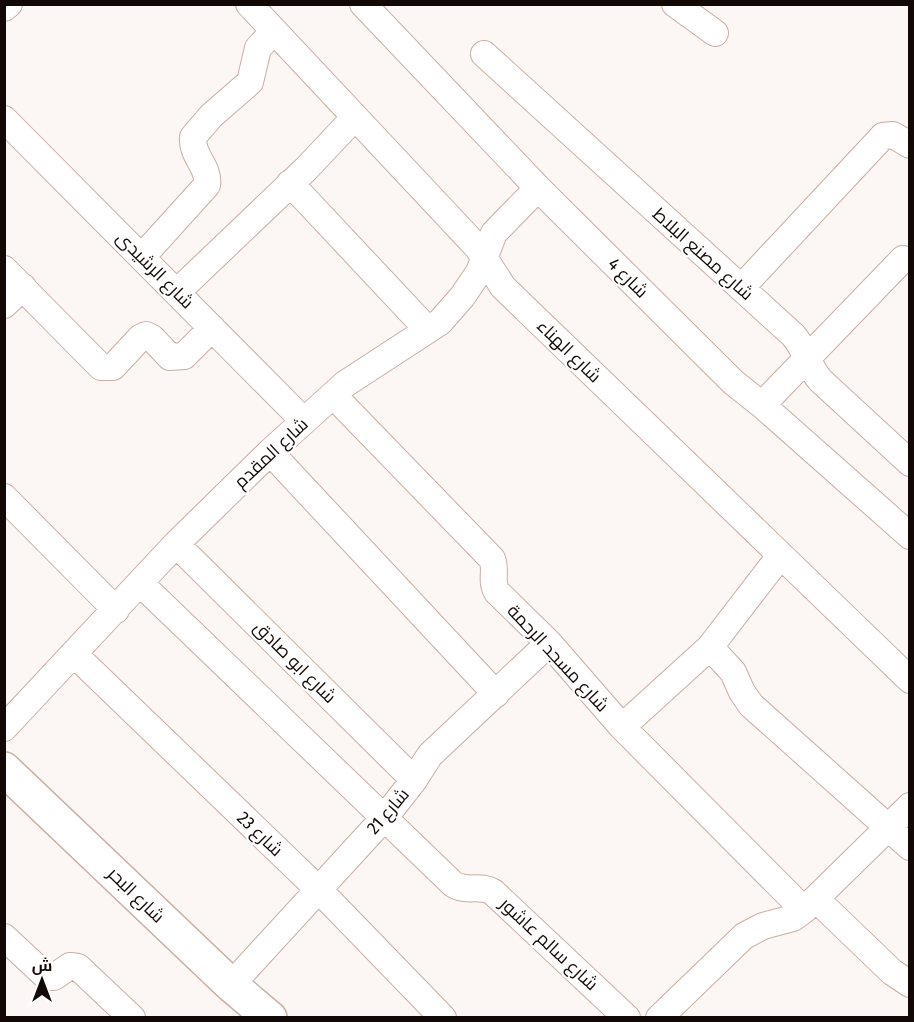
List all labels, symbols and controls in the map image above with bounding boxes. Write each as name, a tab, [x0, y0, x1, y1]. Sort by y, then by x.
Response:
street label: شارع مصنع البلاط	[647, 203, 758, 306]
street label: شارع الرشيدى	[111, 227, 198, 314]
street label: شارع 4	[603, 253, 653, 303]
street label: شارع الهناء	[531, 315, 606, 388]
street label: شارع المقدم	[229, 413, 313, 494]
street label: شارع مسجد الرحمة	[502, 600, 613, 717]
street label: شارع ابو صادق	[248, 616, 341, 709]
street label: شارع 21	[362, 784, 415, 839]
street label: شارع 23	[232, 807, 287, 862]
street label: شارع البحر	[102, 862, 169, 928]
street label: شارع سالم عاشور	[494, 892, 603, 996]
north arrow	[12, 950, 72, 1010]
text: ش	[32, 956, 52, 975]

